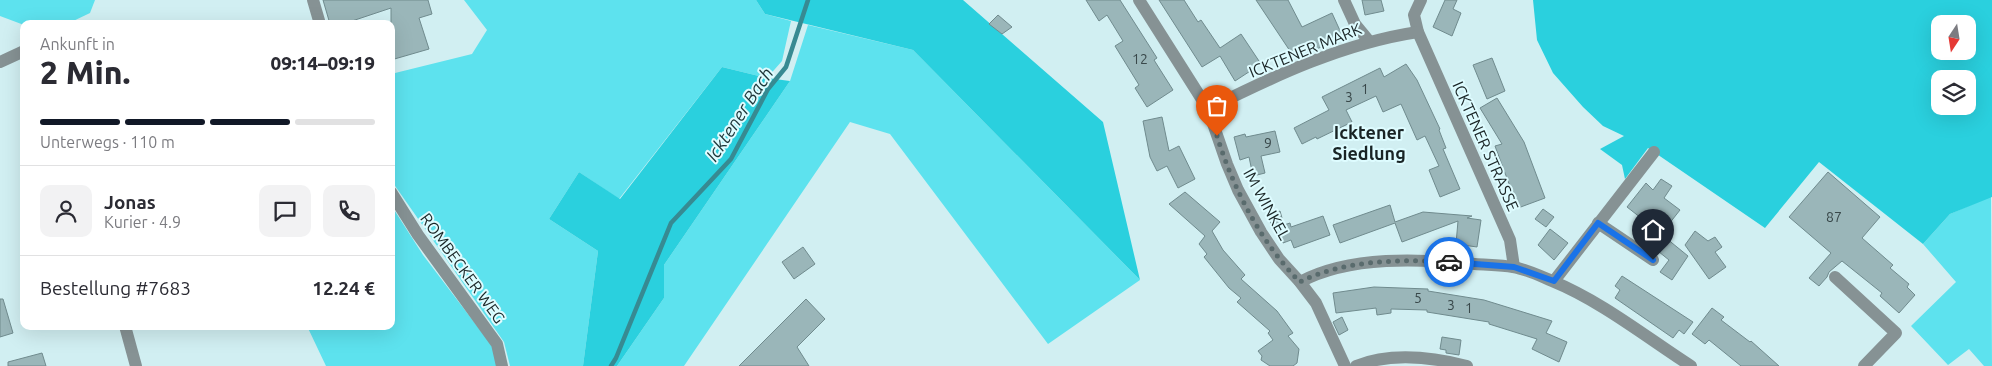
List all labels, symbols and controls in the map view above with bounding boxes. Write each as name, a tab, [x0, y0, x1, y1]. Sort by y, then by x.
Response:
north arrow	[1931, 15, 1976, 60]
map controls	[1931, 15, 1976, 115]
street label: ICKTENER MARK	[1246, 19, 1364, 81]
text: Ankunft in	[40, 35, 115, 53]
house number: 12	[1132, 51, 1148, 67]
text: 09:14–09:19	[270, 52, 375, 74]
text: 2 Min.	[40, 54, 130, 90]
water label: Icktener Bach	[701, 64, 777, 164]
button: layers	[1931, 70, 1976, 115]
street label: ICKTENER STRASSE	[1449, 78, 1523, 214]
house number: 1	[1361, 81, 1369, 97]
pin	[1196, 85, 1238, 136]
house number: 3	[1345, 89, 1353, 105]
icon: bag	[1203, 92, 1231, 120]
district label: Icktener Siedlung	[1332, 122, 1406, 163]
text: Unterwegs · 110 m	[40, 133, 175, 151]
house number: 9	[1264, 135, 1272, 151]
street label: IM WINKEL	[1240, 165, 1294, 243]
button: person	[40, 185, 92, 237]
button: chat	[259, 185, 311, 237]
button: phone	[323, 185, 375, 237]
text: Jonas	[104, 191, 156, 213]
pin	[1632, 209, 1674, 260]
house number: 87	[1826, 209, 1842, 225]
street label: ROMBECKER WEG	[417, 210, 509, 326]
text: Kurier · 4.9	[104, 213, 181, 231]
icon: home	[1639, 216, 1667, 244]
courier	[1424, 237, 1474, 287]
icon: car	[1435, 248, 1463, 276]
text: Bestellung #7683	[40, 277, 191, 299]
text: 12.24 €	[312, 277, 375, 299]
house number: 5	[1414, 290, 1422, 306]
house number: 3	[1447, 297, 1455, 313]
house number: 1	[1465, 300, 1473, 316]

